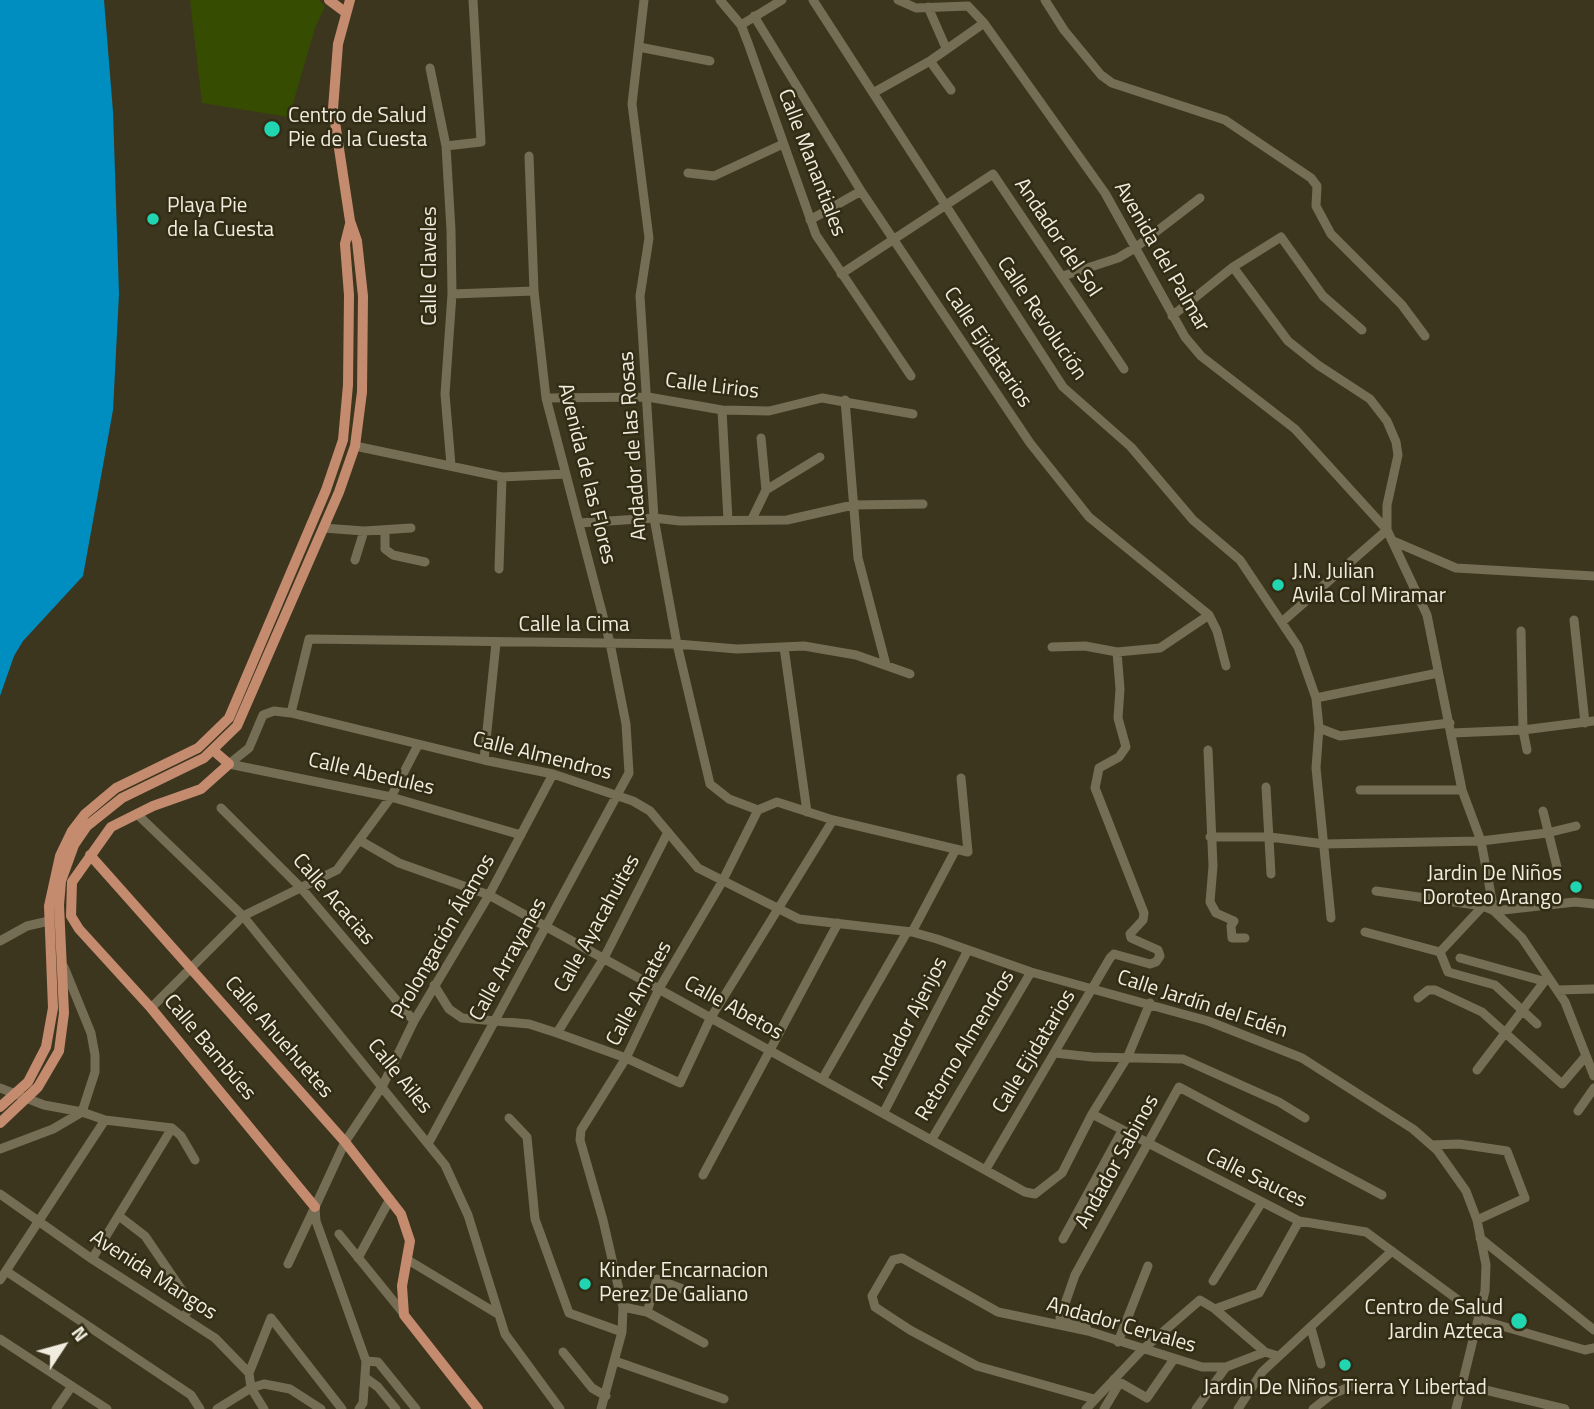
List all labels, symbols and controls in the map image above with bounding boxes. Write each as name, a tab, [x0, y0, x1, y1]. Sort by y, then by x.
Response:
street label: Calle Manantiales	[771, 86, 851, 240]
place label: Centro de Salud Pie de la Cuesta	[288, 104, 427, 154]
marker: Centro de Salud Pie de la Cuesta	[262, 119, 282, 139]
street label: Andador del Sol	[1008, 174, 1106, 302]
street label: Avenida del Palmar	[1108, 178, 1214, 336]
place label: Playa Pie de la Cuesta	[167, 194, 274, 244]
street label: Calle Claveles	[418, 206, 444, 326]
marker: Playa Pie de la Cuesta	[145, 211, 161, 227]
street label: Calle Revolución	[991, 253, 1091, 385]
street label: Calle Ejidatarios	[937, 283, 1037, 413]
street label: Andador de las Rosas	[615, 351, 653, 541]
street label: Calle Lirios	[664, 369, 760, 405]
street label: Avenida de las Flores	[551, 381, 621, 567]
place label: J.N. Julian Avila Col Miramar	[1292, 560, 1446, 610]
marker: J.N. Julian Avila Col Miramar	[1270, 577, 1286, 593]
street label: Calle la Cima	[519, 613, 629, 639]
street label: Calle Almendros	[470, 728, 614, 786]
street label: Calle Abedules	[306, 748, 436, 802]
street label: Calle Acacias	[286, 849, 380, 951]
street label: Prolongación Álamos	[387, 850, 501, 1024]
street label: Calle Ayacahuites	[550, 851, 646, 997]
place label: Jardin De Niños Doroteo Arango	[1422, 862, 1562, 912]
marker: Jardin De Niños Doroteo Arango	[1568, 879, 1584, 895]
street label: Calle Arrayanes	[465, 894, 553, 1026]
street label: Calle Amates	[602, 937, 678, 1051]
street label: Andador Ajenjos	[866, 953, 954, 1093]
street label: Retorno Almendros	[911, 966, 1021, 1126]
street label: Calle Jardín del Edén	[1114, 966, 1290, 1044]
street label: Calle Ahuehuetes	[218, 972, 338, 1104]
street label: Calle Abetos	[679, 972, 787, 1046]
street label: Calle Ejidatarios	[988, 986, 1082, 1118]
street label: Calle Bambúes	[157, 990, 261, 1106]
street label: Calle Ailes	[361, 1034, 437, 1120]
street label: Andador Sabinos	[1071, 1091, 1165, 1233]
street label: Calle Sauces	[1201, 1144, 1311, 1214]
street label: Avenida Mangos	[85, 1226, 221, 1326]
place label: Kinder Encarnacion Perez De Galiano	[599, 1259, 768, 1309]
marker: Kinder Encarnacion Perez De Galiano	[577, 1276, 593, 1292]
street label: Andador Cervales	[1043, 1293, 1199, 1359]
place label: Centro de Salud Jardin Azteca	[1364, 1296, 1503, 1346]
north arrow	[28, 1311, 98, 1381]
marker: Centro de Salud Jardin Azteca	[1509, 1311, 1529, 1331]
text: N	[65, 1320, 96, 1347]
marker: Jardin De Niños Tierra Y Libertad	[1337, 1357, 1353, 1373]
place label: Jardin De Niños Tierra Y Libertad	[1203, 1376, 1487, 1402]

